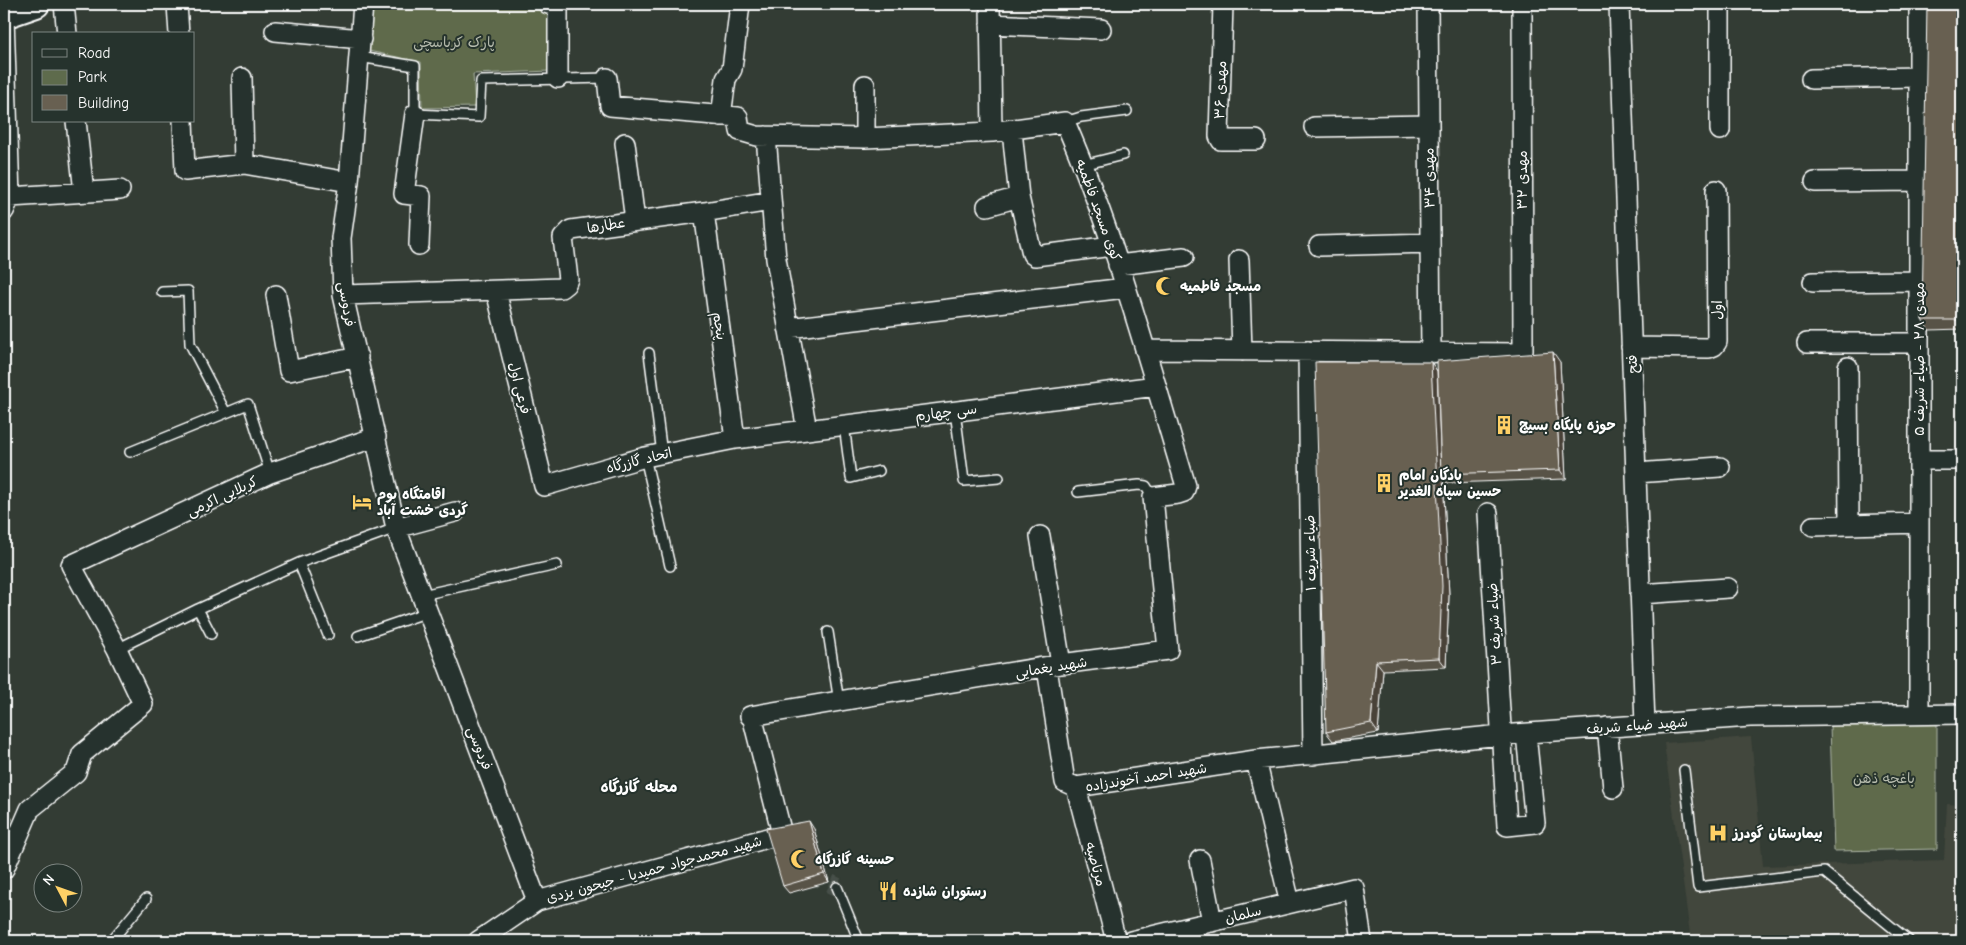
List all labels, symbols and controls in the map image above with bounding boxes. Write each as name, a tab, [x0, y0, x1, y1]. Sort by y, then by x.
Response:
legend	[32, 32, 195, 122]
park label: پارک کرباسچی	[413, 34, 495, 52]
text: Road	[78, 44, 110, 62]
street label: مهدی ۳۶	[1211, 60, 1230, 120]
text: Park	[78, 68, 107, 86]
text: Building	[78, 94, 129, 112]
street label: مهدی ۳۴	[1420, 148, 1439, 208]
street label: مهدی ۳۲	[1514, 150, 1531, 210]
street label: کوی مسجد فاطمیه	[1072, 157, 1125, 263]
street label: عطارها	[586, 214, 627, 237]
mosque icon: مسجد فاطمیه	[1154, 275, 1176, 297]
place label: مسجد فاطمیه	[1180, 278, 1261, 295]
street label: فردوسی	[335, 280, 358, 328]
street label: مهدی ۲۸ - ضیاء شریف ۵	[1911, 282, 1928, 436]
street label: اول	[1709, 300, 1726, 320]
street label: پنجم	[707, 311, 730, 341]
street label: فتح	[1624, 354, 1642, 374]
street label: فرعی اول	[505, 360, 534, 416]
street label: سی چهارم	[914, 400, 978, 427]
building icon: حوزه پایگاه بسیج	[1493, 414, 1515, 436]
place label: حوزه پایگاه بسیج	[1519, 416, 1616, 435]
street label: اتحاد گازرگاه	[604, 444, 674, 477]
place label: پادگان امام حسین سپاه الغدیر	[1397, 466, 1501, 500]
building icon: پادگان امام حسین سپاه الغدیر	[1373, 472, 1395, 494]
street label: کربلایی اکرمی	[184, 473, 260, 520]
place label: اقامتگاه بوم گردی خشت آباد	[377, 485, 469, 519]
hotel icon: اقامتگاه بوم گردی خشت آباد	[351, 491, 373, 513]
street label: ضیاء شریف ۱	[1301, 515, 1320, 591]
street label: ضیاء شریف ۳	[1484, 582, 1505, 666]
street label: شهید یغمایی	[1014, 653, 1088, 682]
street label: شهید ضیاء شریف	[1586, 713, 1688, 738]
street label: فردوسی	[463, 724, 496, 772]
street label: شهید احمد آخوندزاده	[1084, 760, 1208, 795]
park label: باغچه ذهن	[1853, 770, 1915, 788]
district label: محله گازرگاه	[601, 777, 677, 796]
hospital icon: بیمارستان گودرز	[1707, 822, 1729, 844]
place label: بیمارستان گودرز	[1731, 824, 1823, 843]
street label: شهيد محمدجواد حميديا - جيحون یزدی	[544, 832, 764, 907]
street label: مرتاصیه	[1081, 840, 1110, 888]
mosque icon: حسینه گازرگاه	[789, 848, 811, 870]
place label: حسینه گازرگاه	[815, 850, 894, 868]
north arrow	[32, 862, 82, 912]
text: N	[39, 871, 58, 889]
restaurant icon: رستوران شازده	[877, 880, 899, 902]
place label: رستوران شازده	[903, 883, 987, 901]
street label: سلمان	[1223, 902, 1263, 927]

